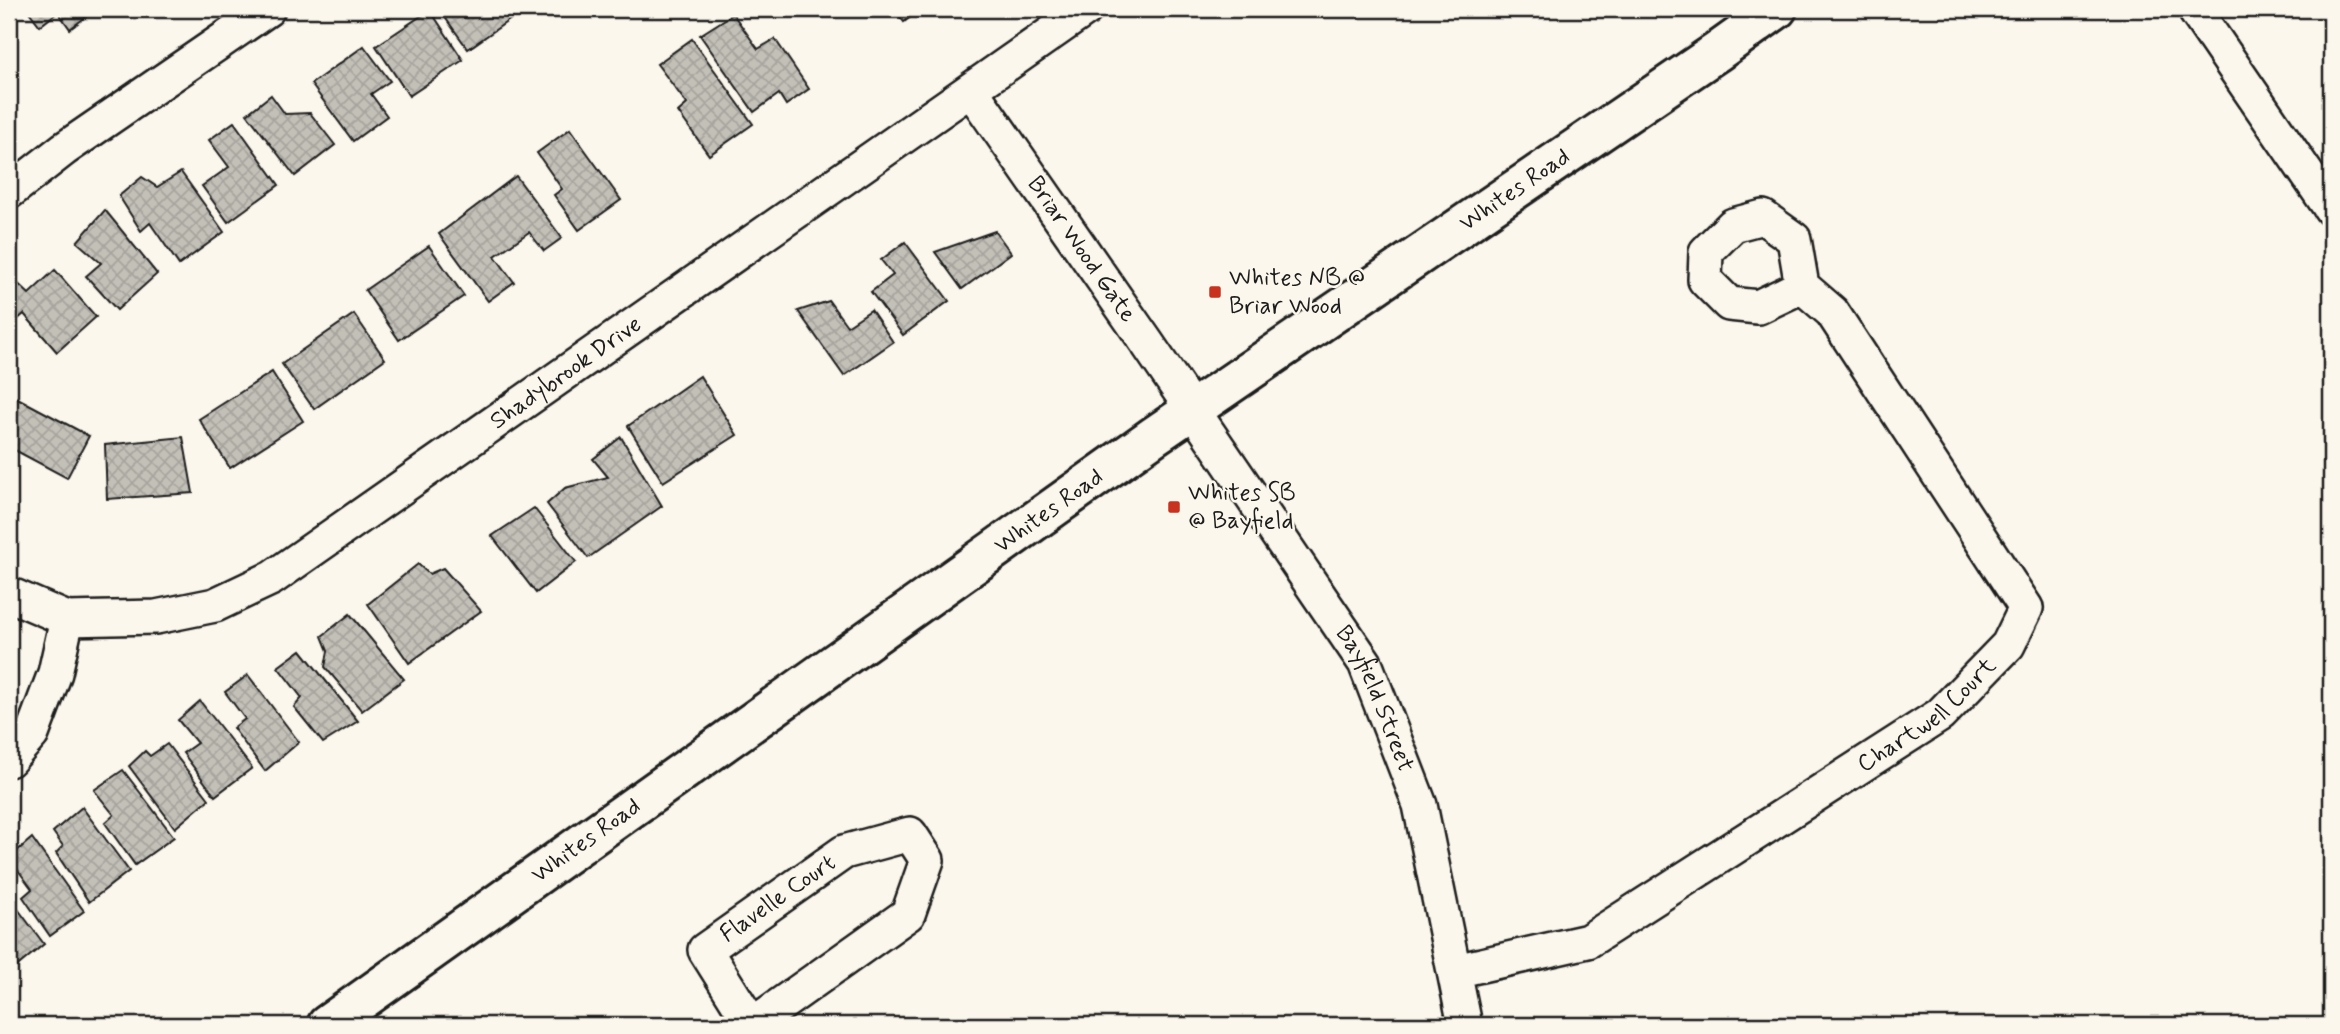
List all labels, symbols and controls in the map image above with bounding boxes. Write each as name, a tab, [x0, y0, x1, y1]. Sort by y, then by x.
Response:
street label: Whites Road	[1453, 141, 1576, 239]
street label: Briar Wood Gate	[1020, 170, 1143, 329]
place label: Whites NB @ Briar Wood	[1229, 263, 1365, 322]
marker: Whites NB @ Briar Wood	[1207, 284, 1223, 300]
street label: Shadybrook Drive	[484, 309, 648, 436]
street label: Whites Road	[988, 461, 1110, 561]
place label: Whites SB @ Bayfield	[1188, 478, 1296, 537]
marker: Whites SB @ Bayfield	[1166, 499, 1182, 515]
street label: Bayfield Street	[1328, 619, 1421, 776]
street label: Chartwell Court	[1851, 651, 2003, 780]
street label: Whites Road	[525, 791, 647, 890]
street label: Flavelle Court	[714, 848, 842, 950]

